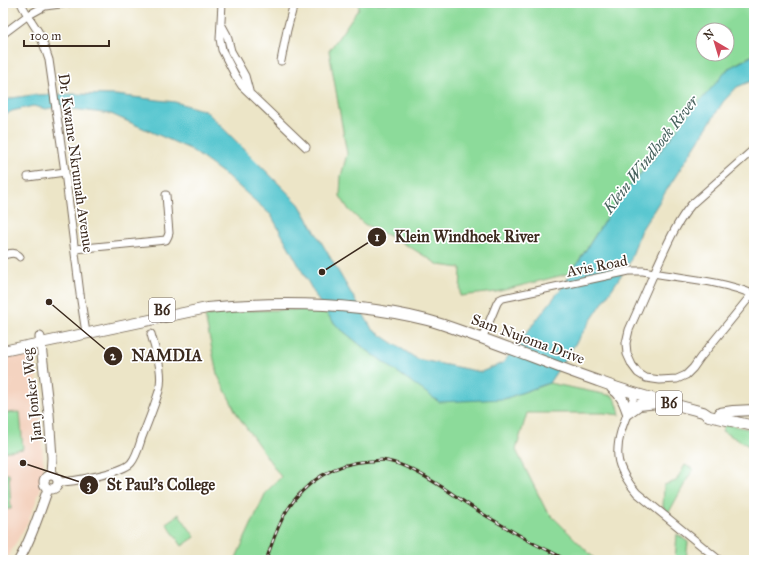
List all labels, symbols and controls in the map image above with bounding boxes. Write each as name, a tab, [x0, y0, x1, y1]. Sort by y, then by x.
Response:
scale bar	[24, 22, 109, 48]
north arrow	[695, 22, 735, 62]
text: N	[701, 26, 717, 43]
text: 100 m	[30, 29, 61, 43]
street label: Dr. Kwame Nkrumah Avenue	[55, 72, 97, 254]
water label: Klein Windhoek River	[598, 91, 703, 218]
callout: Klein Windhoek River	[367, 223, 548, 251]
text: Klein Windhoek River	[394, 227, 541, 246]
text: 1	[375, 230, 380, 244]
street label: Avis Road	[564, 251, 629, 281]
road number: B6	[149, 298, 175, 322]
street label: Sam Nujoma Drive	[469, 310, 587, 368]
callout: NAMDIA	[103, 342, 210, 370]
street label: Jan Jonker Weg	[18, 346, 47, 445]
text: NAMDIA	[132, 346, 203, 365]
text: 2	[110, 349, 117, 363]
road number: B6	[656, 391, 682, 415]
callout: St Paul's College	[79, 471, 223, 499]
text: St Paul's College	[107, 475, 216, 495]
text: 3	[87, 478, 92, 493]

